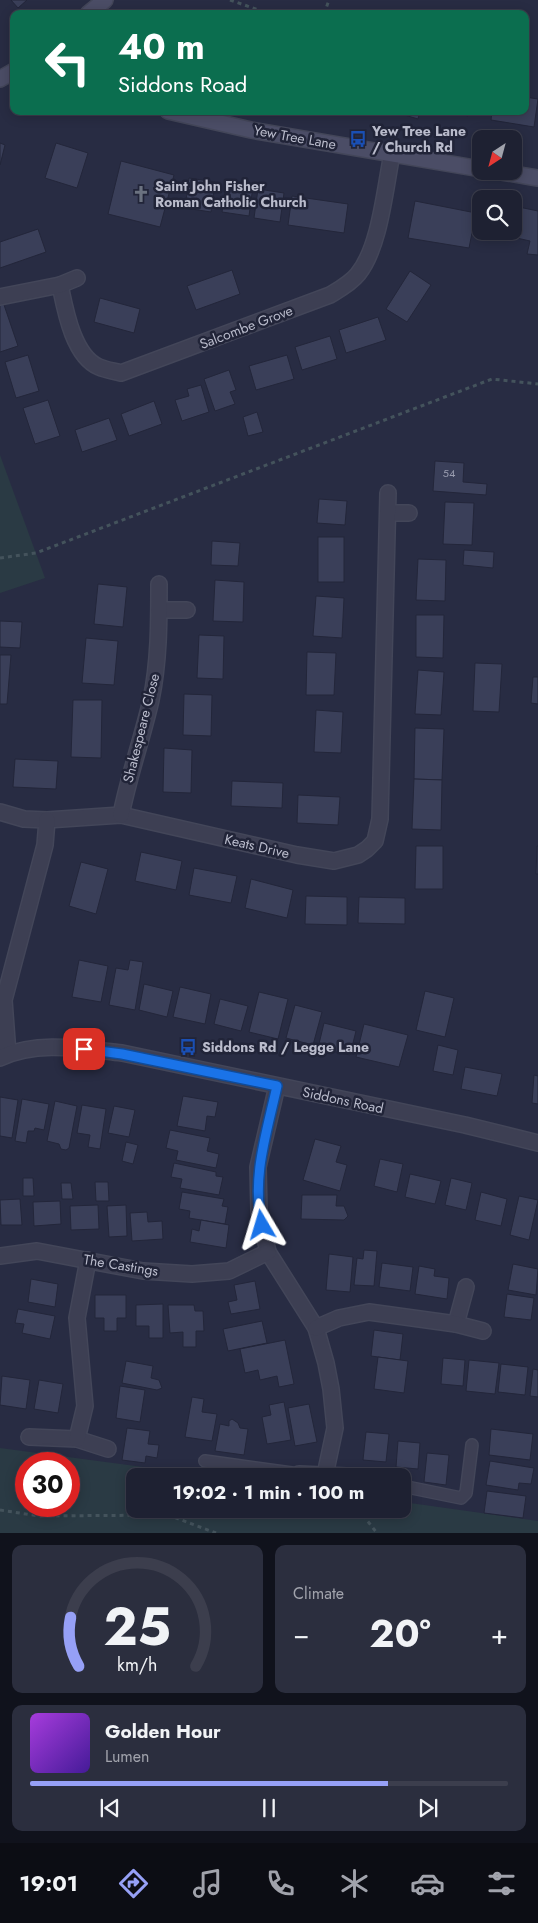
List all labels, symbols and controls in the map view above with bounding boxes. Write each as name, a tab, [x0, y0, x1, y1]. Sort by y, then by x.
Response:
text: 40 m	[118, 22, 205, 72]
icon: left	[35, 30, 100, 95]
text: Siddons Road	[118, 68, 247, 100]
street label: Yew Tree Lane	[252, 120, 338, 154]
place label: Yew Tree Lane / Church Rd	[371, 121, 466, 157]
bus stop icon: Yew Tree Lane / Church Rd	[348, 129, 368, 149]
north arrow	[472, 130, 522, 180]
map controls	[472, 130, 522, 240]
place label: Saint John Fisher Roman Catholic Church	[155, 176, 307, 212]
church icon: Saint John Fisher Roman Catholic Church	[131, 184, 151, 204]
button: search	[472, 190, 522, 240]
street label: Salcombe Grove	[197, 300, 295, 354]
house number: 54	[443, 465, 456, 481]
street label: Shakespeare Close	[118, 671, 164, 785]
street label: Keats Drive	[223, 829, 291, 863]
pin	[63, 1028, 105, 1070]
icon: arrive	[70, 1035, 98, 1063]
bus stop icon: Siddons Rd / Legge Lane	[178, 1037, 198, 1057]
place label: Siddons Rd / Legge Lane	[202, 1037, 369, 1057]
street label: Siddons Road	[301, 1082, 385, 1118]
position arrow	[235, 1198, 287, 1250]
street label: The Castings	[82, 1249, 160, 1281]
speed limit sign: 30	[15, 1452, 80, 1517]
text: 19:02 · 1 min · 100 m	[173, 1479, 364, 1506]
text: Climate	[293, 1582, 344, 1605]
text: 25	[104, 1589, 171, 1665]
text: 20°	[369, 1606, 431, 1661]
text: −	[293, 1614, 310, 1655]
text: +	[491, 1614, 508, 1655]
text: km/h	[117, 1652, 158, 1678]
text: Golden Hour	[105, 1718, 221, 1745]
text: Lumen	[105, 1745, 149, 1768]
icon: previous	[96, 1794, 124, 1822]
icon: pause	[255, 1794, 283, 1822]
icon: next	[414, 1794, 442, 1822]
icon: directions	[116, 1866, 151, 1901]
icon: music	[190, 1866, 225, 1901]
icon: phone	[263, 1866, 298, 1901]
icon: climate	[337, 1866, 372, 1901]
icon: car	[410, 1866, 445, 1901]
icon: filters	[484, 1866, 519, 1901]
text: 19:01	[19, 1867, 78, 1899]

